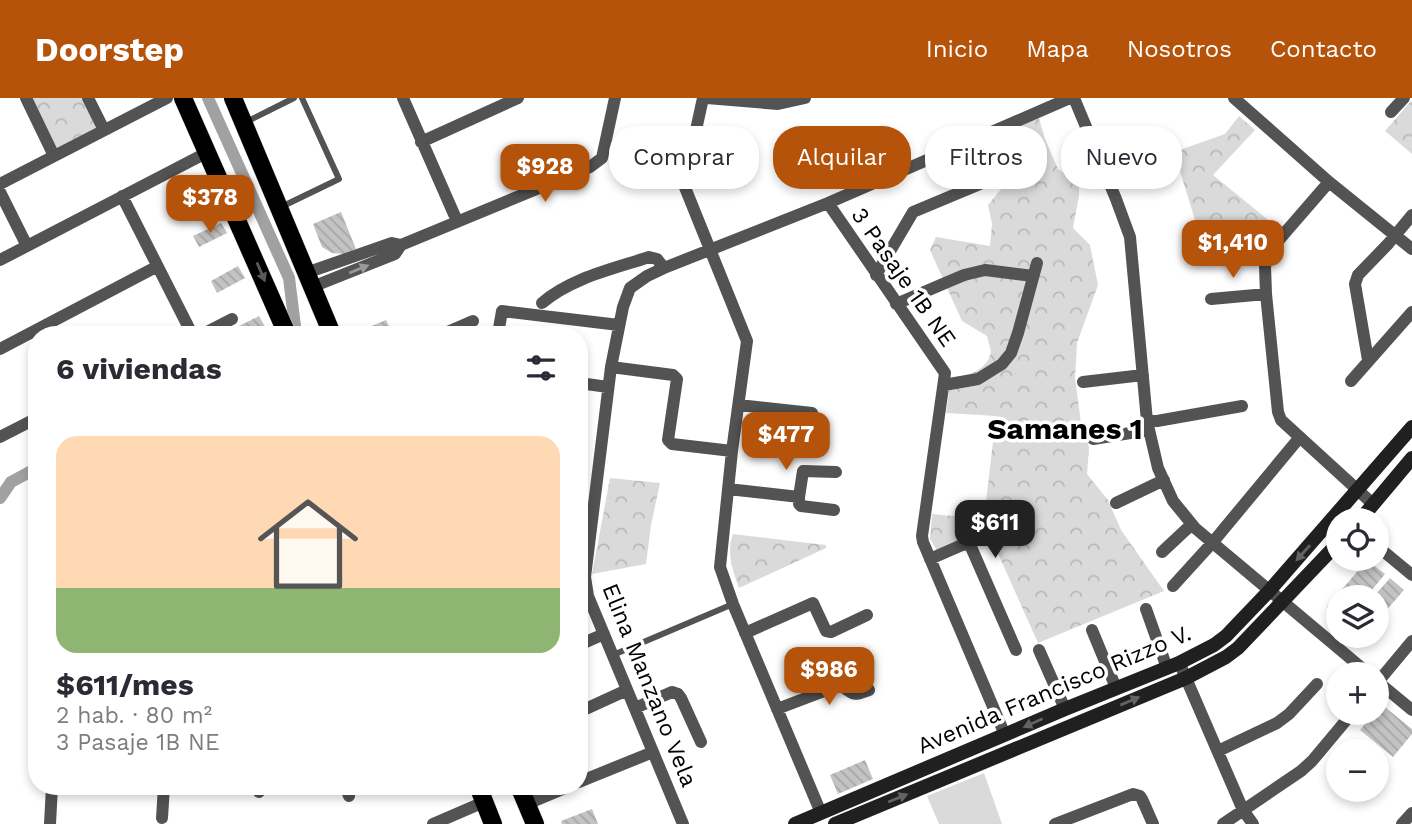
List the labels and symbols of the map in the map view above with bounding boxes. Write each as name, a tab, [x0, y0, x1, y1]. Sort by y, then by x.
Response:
pin: $928	[504, 144, 586, 204]
pin: $378	[169, 176, 251, 235]
street label: 3 Pasaje 1B NE	[846, 203, 962, 352]
pin: $1,410	[1176, 220, 1290, 280]
one-way arrow	[255, 262, 266, 283]
one-way arrow	[348, 263, 369, 274]
district label: Samanes 1	[987, 411, 1143, 446]
pin: $477	[745, 412, 827, 472]
pin: $611	[954, 500, 1036, 560]
one-way arrow	[1295, 544, 1311, 562]
street label: Elina Manzano Vela	[596, 580, 703, 791]
street label: Avenida Francisco Rizzo V.	[913, 619, 1195, 759]
pin: $986	[788, 648, 870, 707]
one-way arrow	[1120, 695, 1141, 706]
one-way arrow	[1023, 718, 1044, 729]
one-way arrow	[888, 792, 908, 804]

